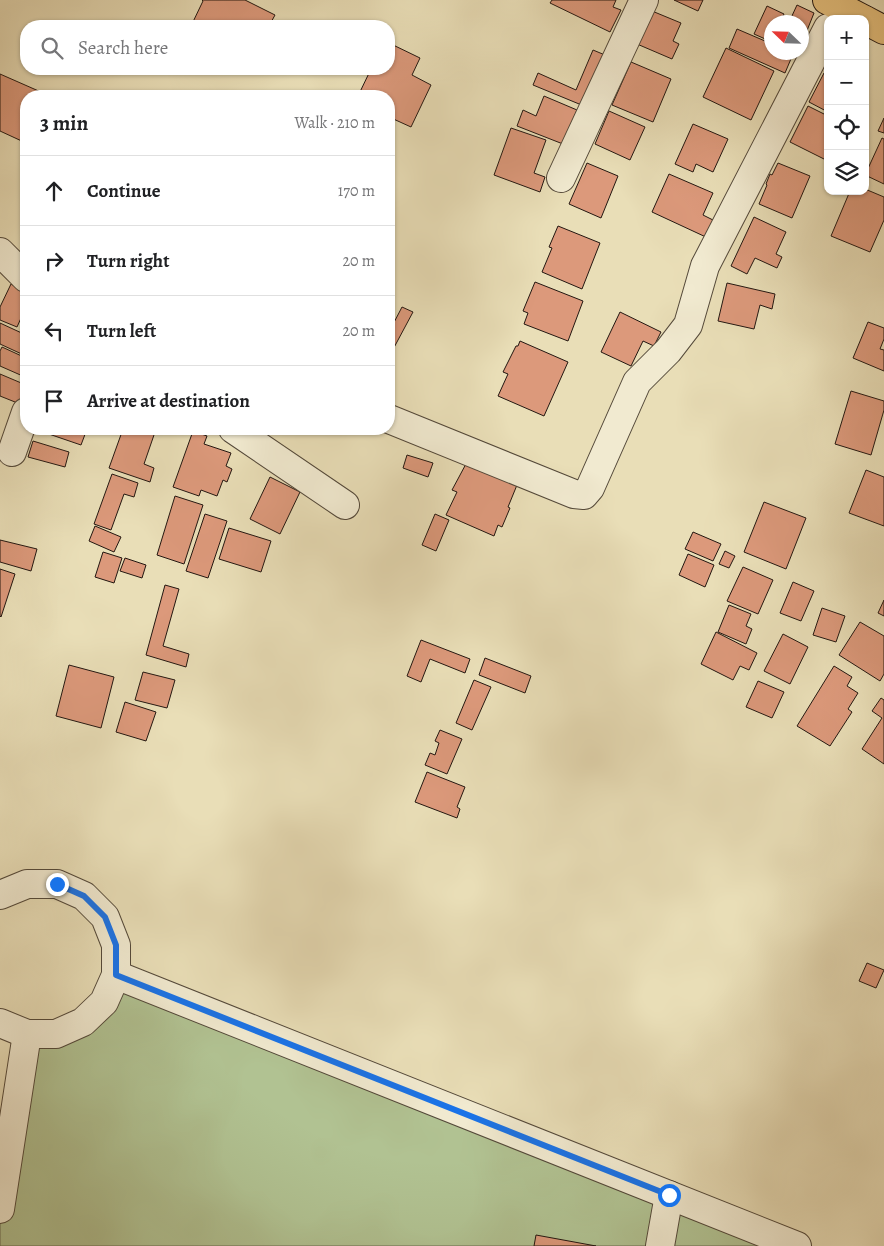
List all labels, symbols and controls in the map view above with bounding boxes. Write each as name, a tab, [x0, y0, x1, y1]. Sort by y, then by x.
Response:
north arrow	[764, 15, 809, 60]
map controls	[824, 15, 869, 195]
button: +	[824, 15, 869, 60]
search box	[20, 20, 395, 75]
icon: search	[38, 34, 66, 62]
text: Search here	[78, 35, 168, 61]
button: −	[824, 60, 869, 105]
button: locate	[824, 105, 869, 150]
text: 3 min	[40, 109, 88, 137]
text: Walk · 210 m	[294, 112, 375, 134]
button: layers	[824, 150, 869, 195]
icon: ahead	[40, 177, 68, 205]
text: Continue	[87, 178, 161, 204]
text: 170 m	[338, 180, 375, 202]
icon: right	[40, 247, 68, 275]
text: Turn right	[87, 248, 169, 274]
text: 20 m	[342, 250, 375, 272]
icon: left	[40, 317, 68, 345]
text: Turn left	[87, 318, 156, 344]
text: 20 m	[342, 320, 375, 342]
icon: arrive	[40, 387, 68, 415]
text: Arrive at destination	[87, 388, 250, 414]
route end	[46, 873, 69, 896]
route start	[658, 1184, 681, 1207]

